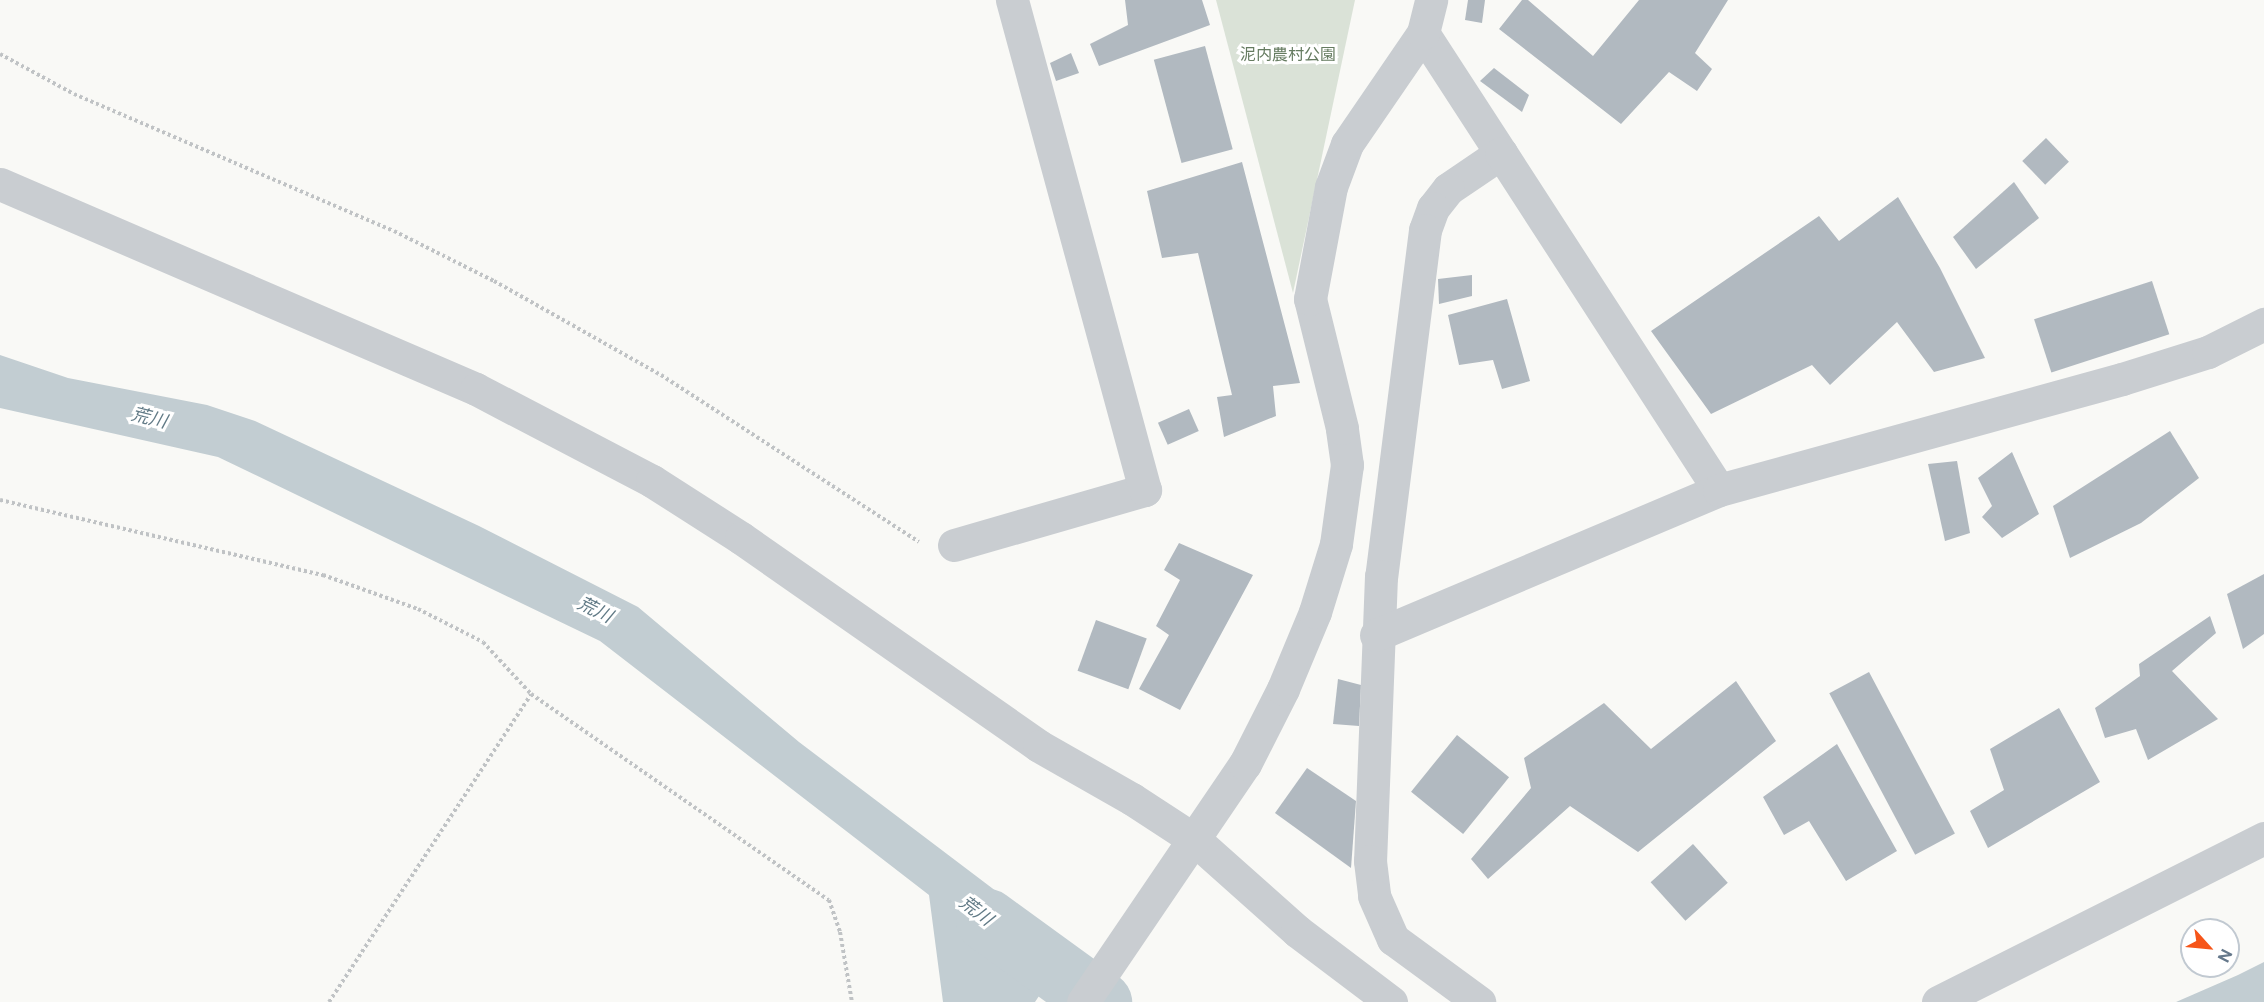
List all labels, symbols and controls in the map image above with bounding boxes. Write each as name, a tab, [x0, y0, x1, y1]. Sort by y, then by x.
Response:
park label: 泥内農村公園	[1240, 45, 1336, 65]
water label: 荒川	[129, 403, 169, 433]
water label: 荒川	[574, 592, 616, 628]
water label: 荒川	[955, 892, 997, 930]
north arrow	[2180, 918, 2240, 978]
text: N	[2213, 946, 2236, 965]

